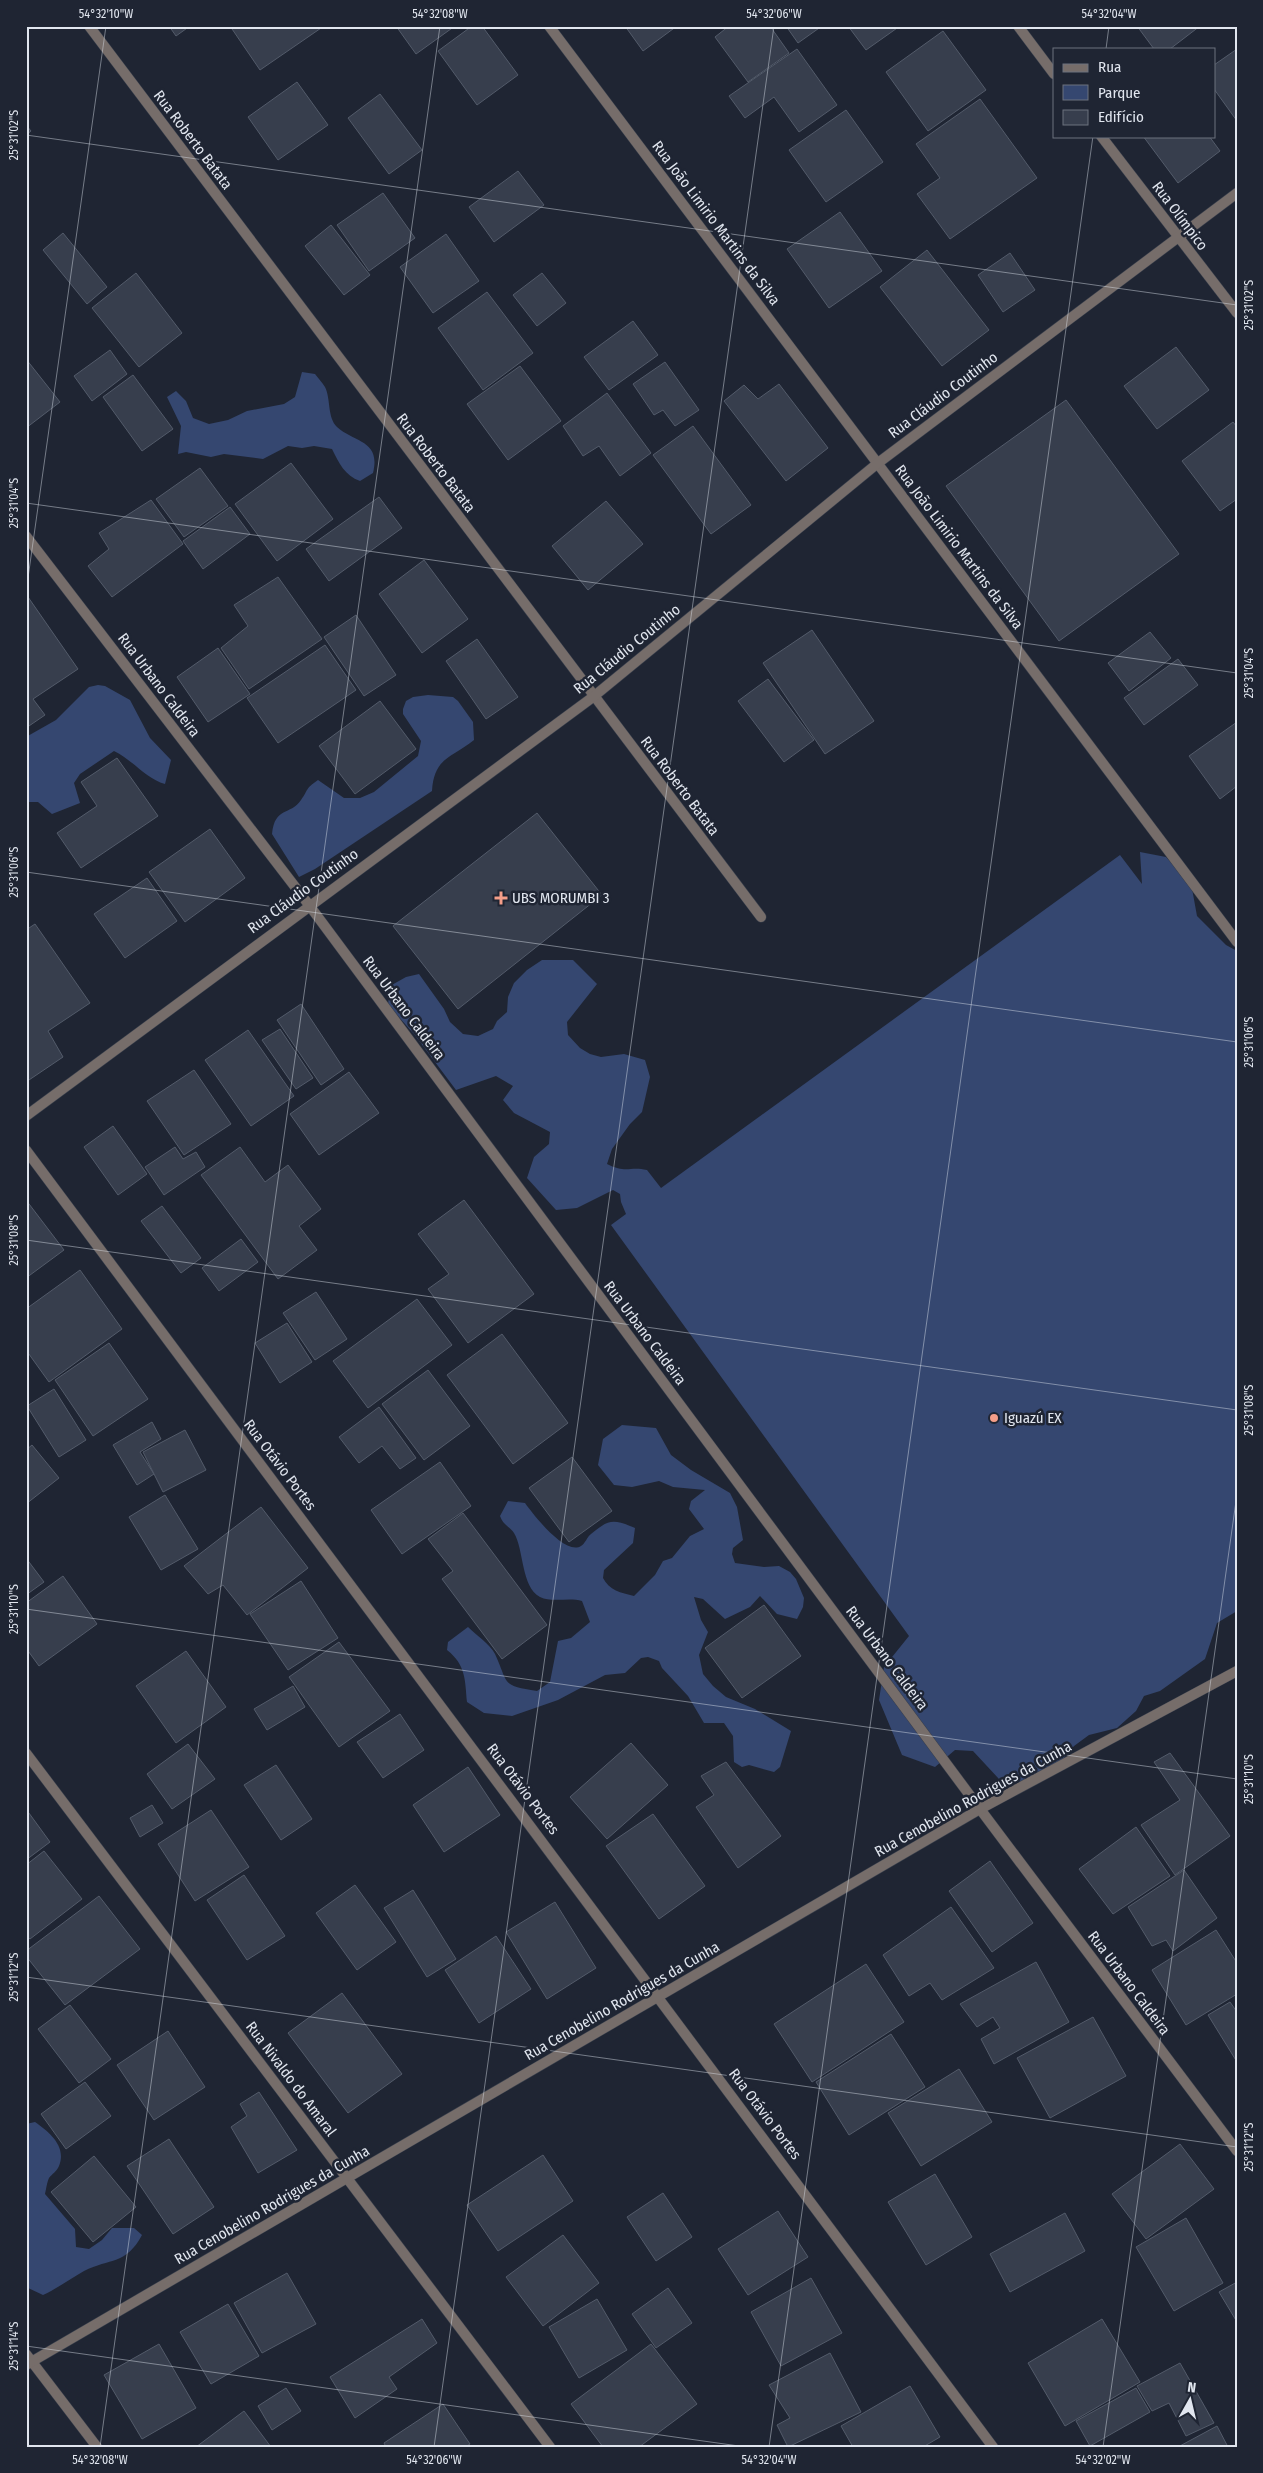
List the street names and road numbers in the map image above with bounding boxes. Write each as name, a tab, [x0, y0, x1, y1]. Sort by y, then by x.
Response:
street label: Rua Roberto Batata	[150, 87, 236, 193]
street label: Rua João Limirio Martins da Silva	[648, 137, 784, 309]
street label: Rua Olímpico	[1148, 178, 1212, 254]
street label: Rua Cláudio Coutinho	[885, 348, 1001, 442]
street label: Rua Roberto Batata	[393, 410, 479, 516]
street label: Rua João Limirio Martins da Silva	[891, 461, 1027, 633]
street label: Rua Cláudio Coutinho	[570, 600, 684, 698]
street label: Rua Urbano Caldeira	[114, 630, 204, 740]
street label: Rua Roberto Batata	[637, 733, 723, 839]
street label: Rua Cláudio Coutinho	[244, 845, 362, 937]
street label: Rua Urbano Caldeira	[359, 953, 449, 1063]
street label: Rua Urbano Caldeira	[600, 1278, 690, 1388]
street label: Rua Otávio Portes	[240, 1416, 320, 1514]
street label: Rua Urbano Caldeira	[842, 1603, 932, 1713]
street label: Rua Cenobelino Rodrigues da Cunha	[871, 1737, 1075, 1861]
street label: Rua Otávio Portes	[483, 1740, 563, 1838]
street label: Rua Urbano Caldeira	[1084, 1928, 1174, 2038]
street label: Rua Cenobelino Rodrigues da Cunha	[521, 1938, 723, 2064]
street label: Rua Nivaldo do Amaral	[242, 2018, 340, 2140]
street label: Rua Otávio Portes	[725, 2065, 805, 2163]
street label: Rua Cenobelino Rodrigues da Cunha	[171, 2142, 373, 2268]

